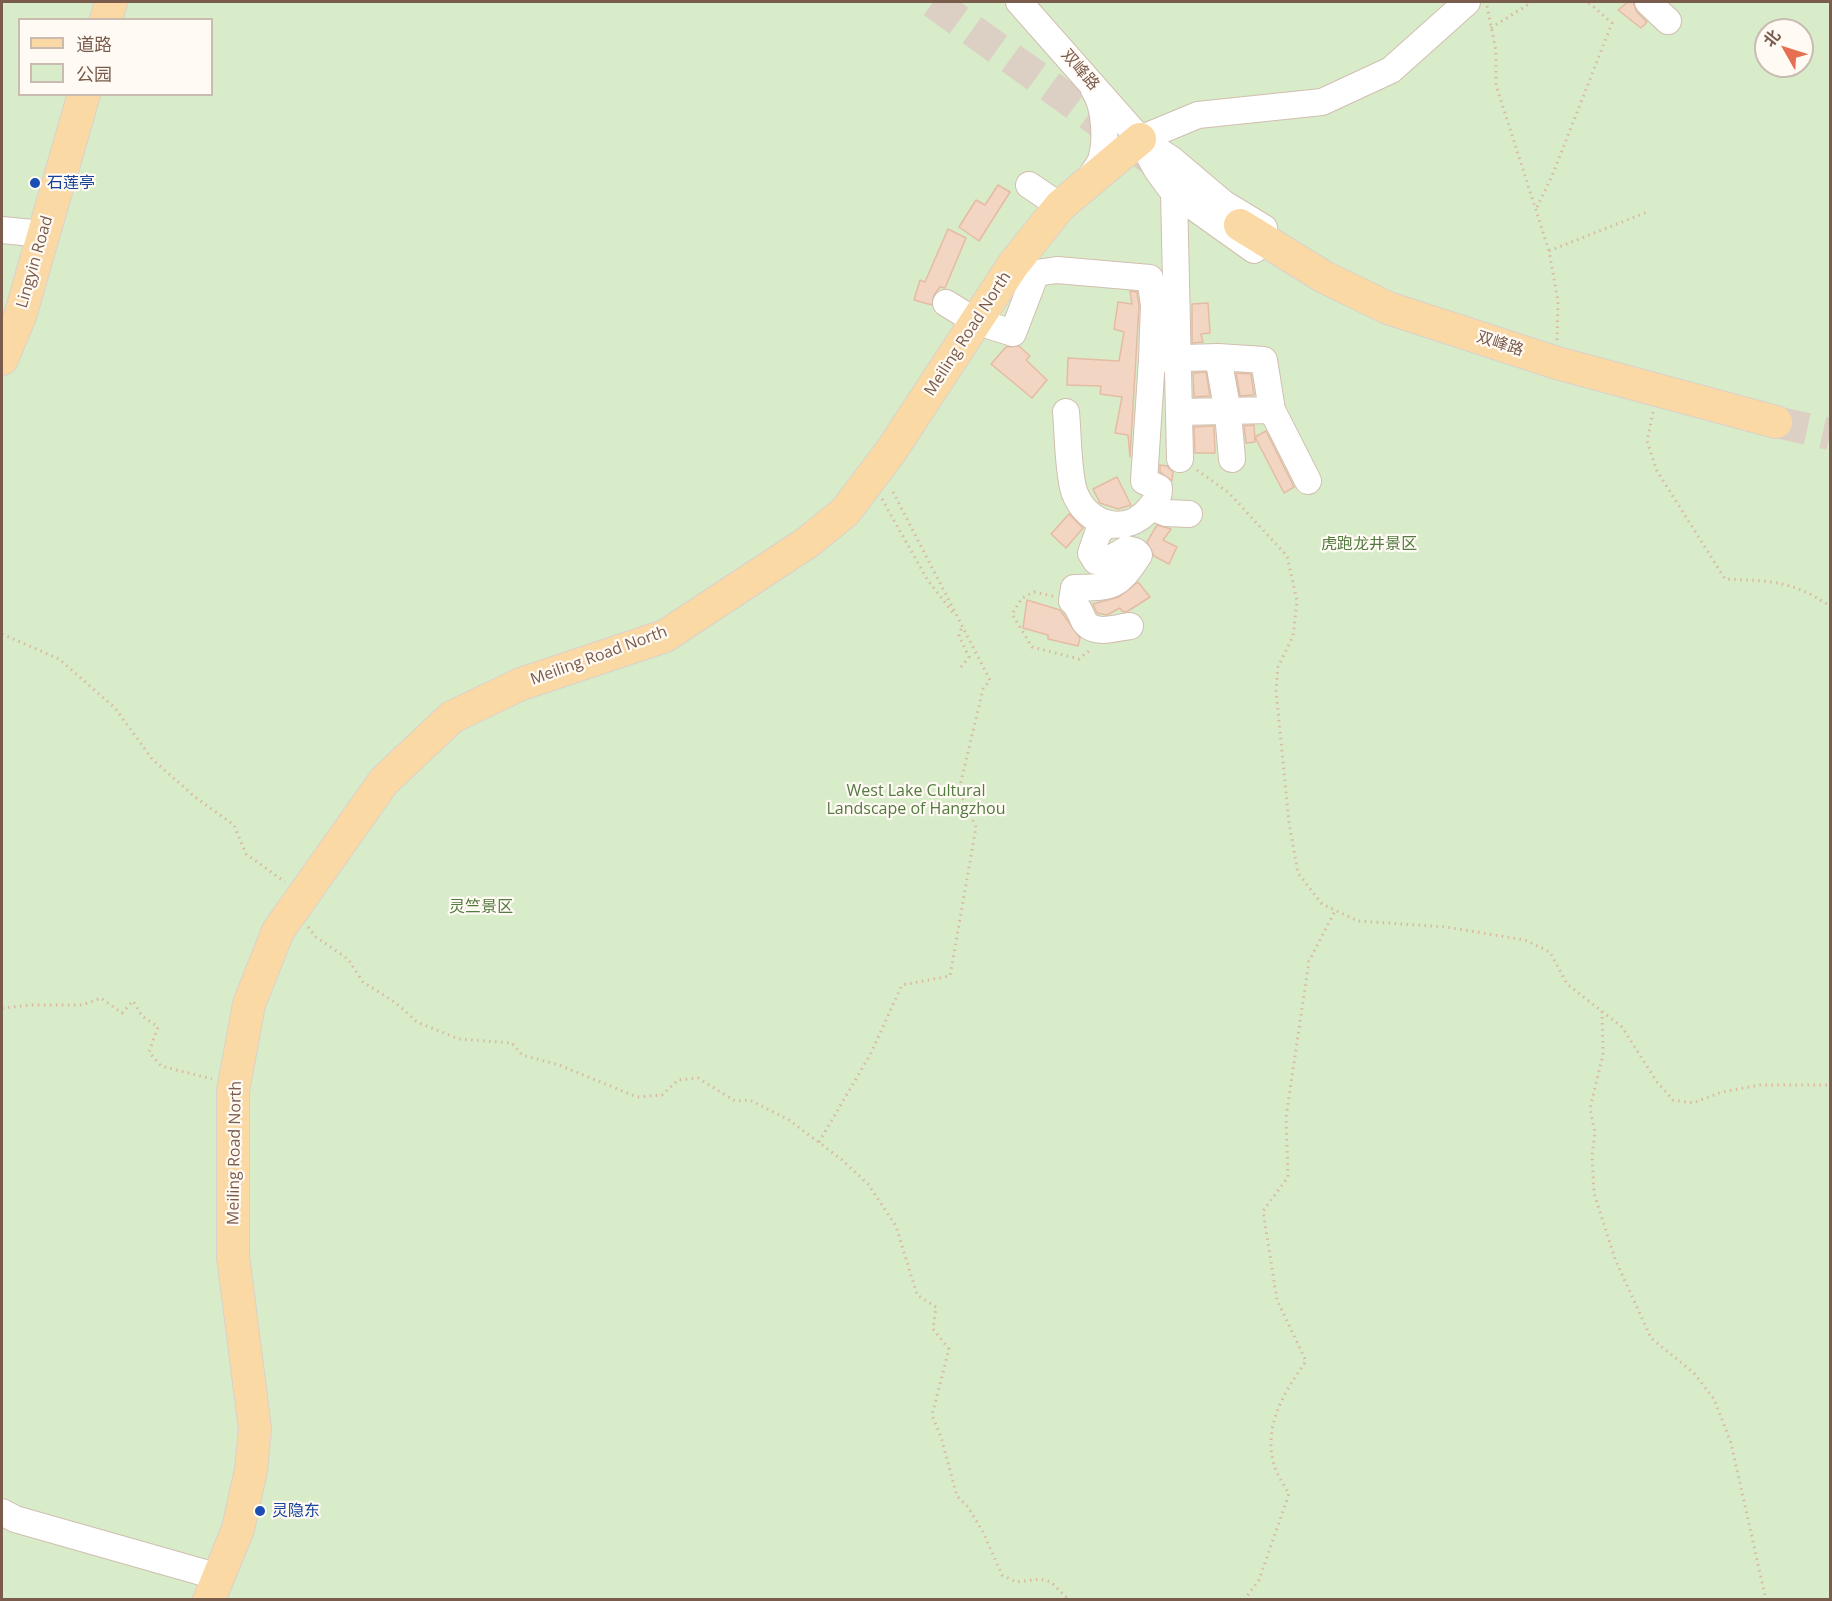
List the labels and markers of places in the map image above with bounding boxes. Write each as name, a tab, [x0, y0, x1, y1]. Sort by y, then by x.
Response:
place label: 石莲亭	[47, 173, 95, 193]
marker: 石莲亭	[28, 176, 42, 190]
place label: 灵隐东	[272, 1501, 320, 1521]
marker: 灵隐东	[253, 1504, 267, 1518]

